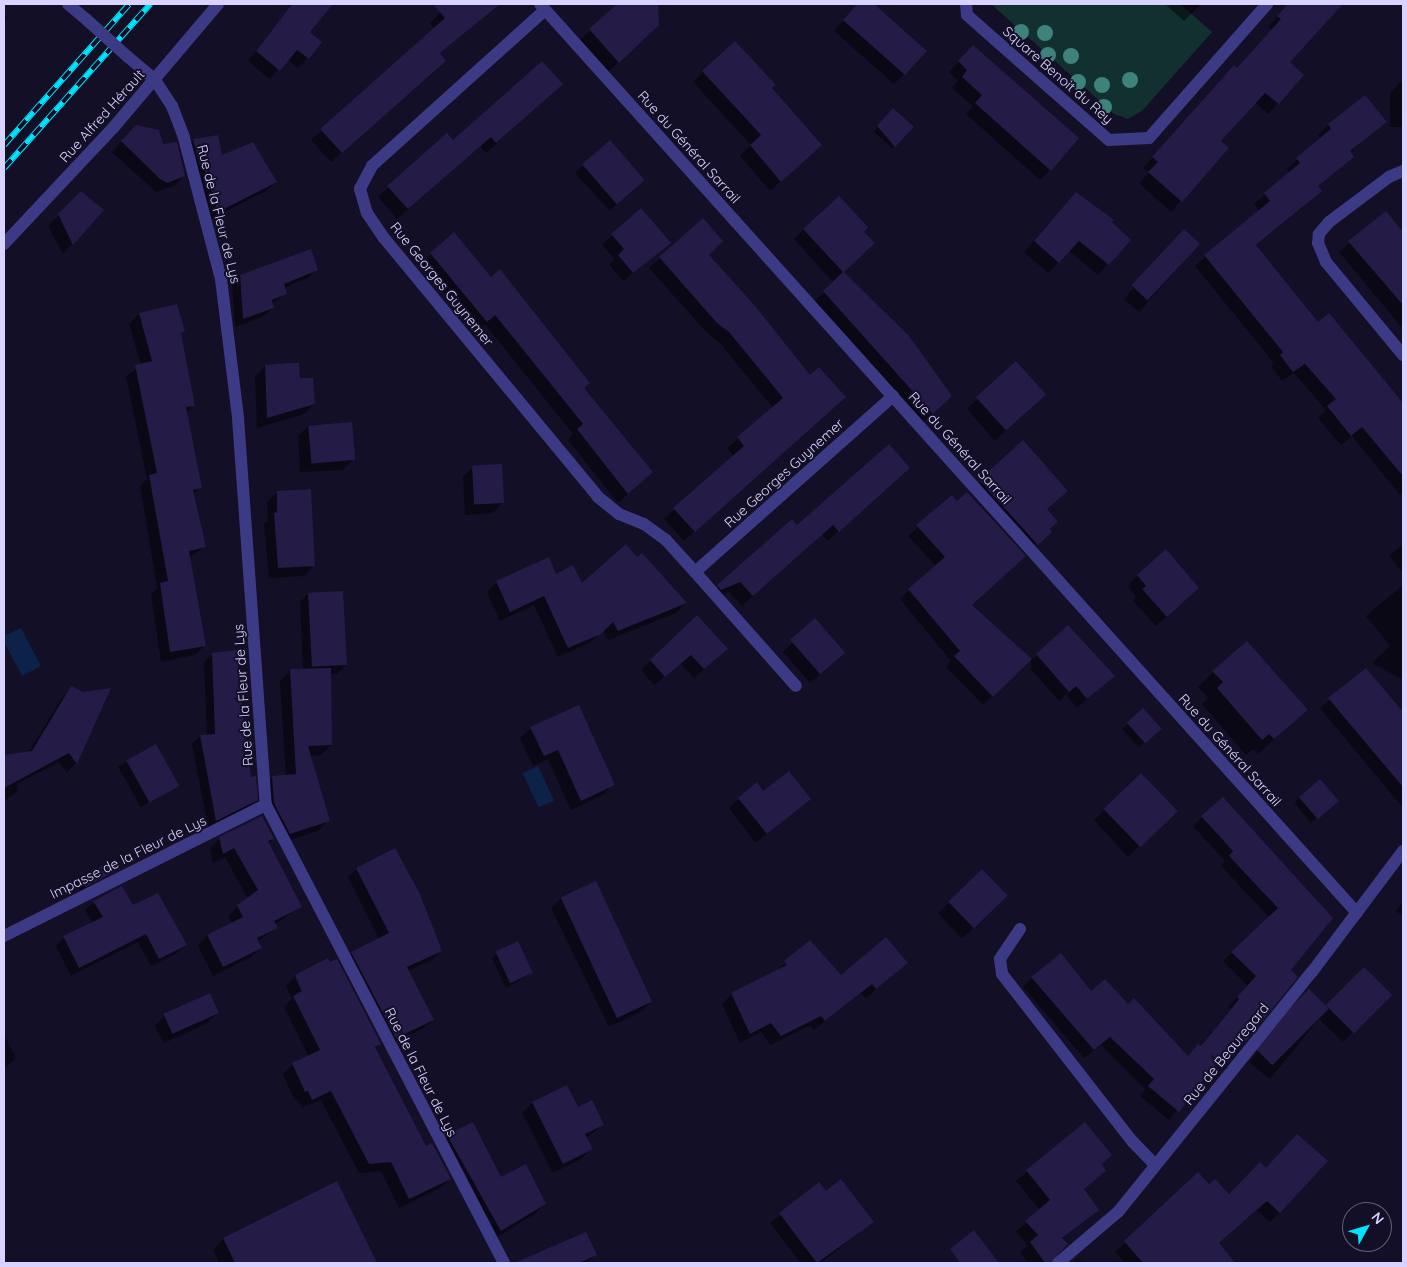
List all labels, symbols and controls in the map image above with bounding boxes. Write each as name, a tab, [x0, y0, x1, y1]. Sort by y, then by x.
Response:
street label: Square Benoit du Rey	[1000, 23, 1116, 127]
street label: Rue Alfred Hérault	[56, 66, 148, 166]
street label: Rue du Général Sarrail	[634, 87, 744, 207]
street label: Rue de la Fleur de Lys	[194, 143, 244, 285]
street label: Rue Georges Guynemer	[387, 219, 497, 349]
street label: Rue du Général Sarrail	[905, 388, 1015, 508]
street label: Rue Georges Guynemer	[721, 415, 847, 531]
street label: Rue de la Fleur de Lys	[230, 623, 256, 767]
street label: Rue du Général Sarrail	[1175, 690, 1285, 810]
street label: Impasse de la Fleur de Lys	[47, 812, 209, 902]
street label: Rue de Beauregard	[1180, 1000, 1272, 1108]
street label: Rue de la Fleur de Lys	[381, 1005, 461, 1139]
north arrow	[1342, 1202, 1392, 1252]
text: N	[1368, 1209, 1388, 1228]

